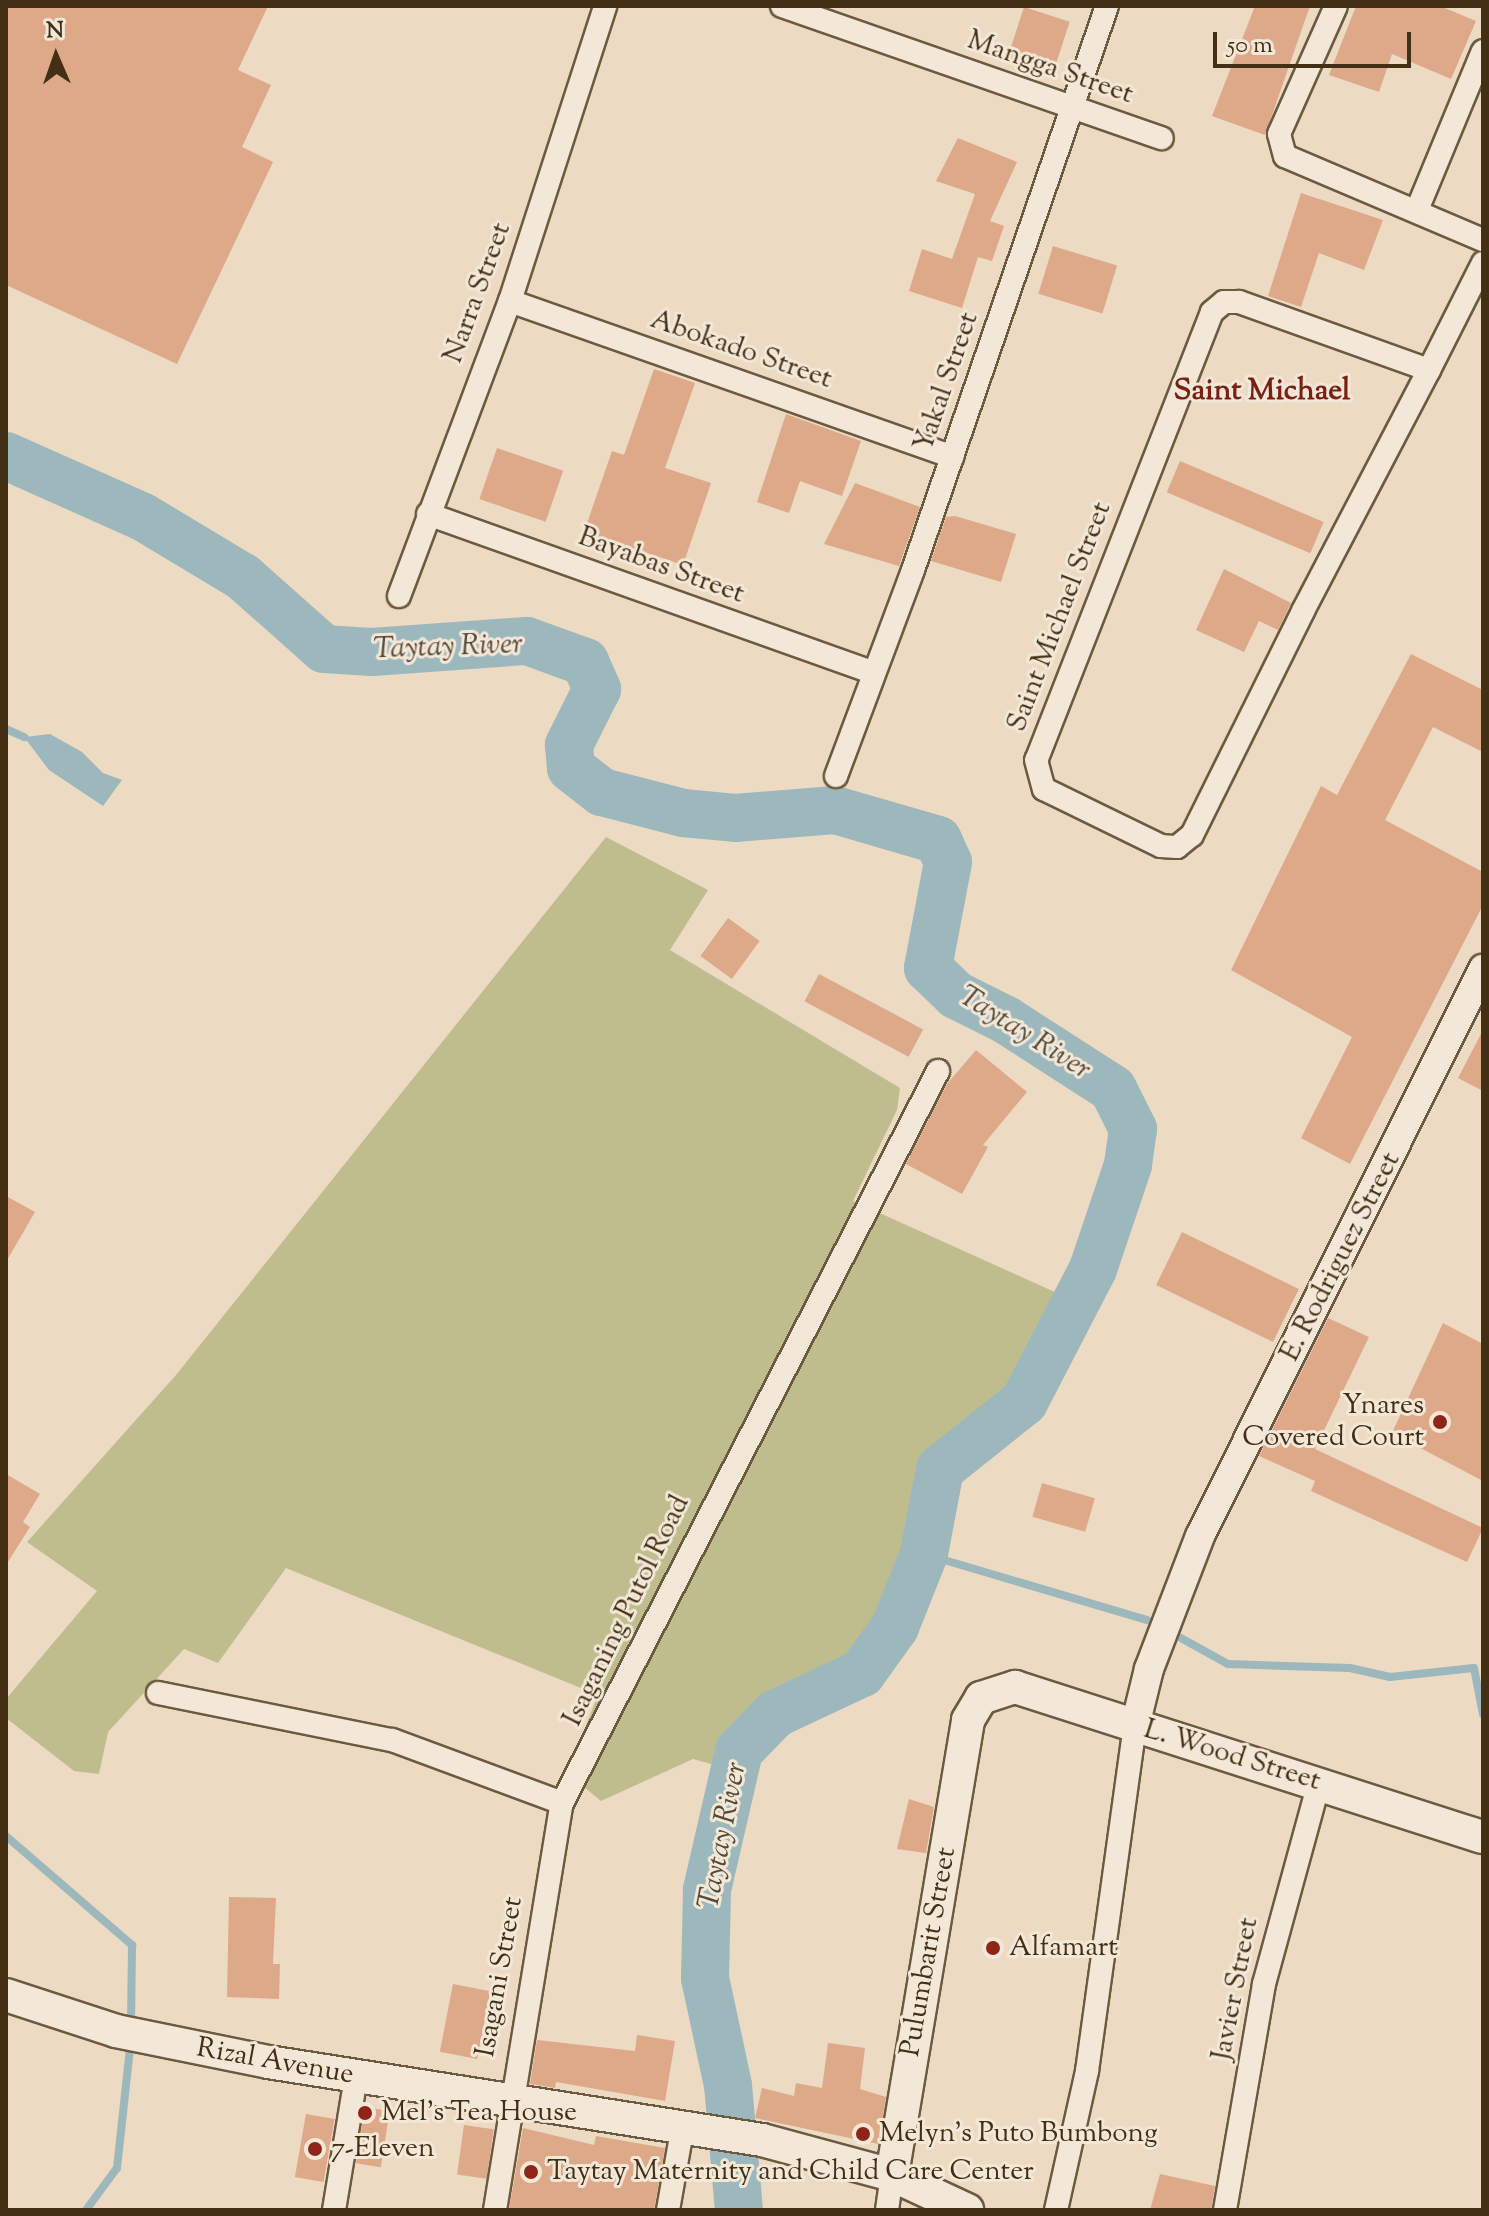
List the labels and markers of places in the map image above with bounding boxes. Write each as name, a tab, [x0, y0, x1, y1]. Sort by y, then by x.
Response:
place label: Ynares Covered Court	[1242, 1389, 1424, 1455]
marker: Ynares Covered Court	[1431, 1413, 1449, 1431]
place label: Alfamart	[1009, 1931, 1118, 1965]
marker: Alfamart	[984, 1939, 1002, 1957]
place label: Mel's Tea House	[381, 2096, 577, 2130]
marker: Mel's Tea House	[356, 2104, 374, 2122]
place label: Melyn's Puto Bumbong	[879, 2117, 1158, 2151]
marker: Melyn's Puto Bumbong	[854, 2125, 872, 2143]
place label: 7-Eleven	[331, 2132, 435, 2166]
marker: 7-Eleven	[306, 2140, 324, 2158]
place label: Taytay Maternity and Child Care Center	[547, 2155, 1034, 2189]
marker: Taytay Maternity and Child Care Center	[522, 2163, 540, 2181]

